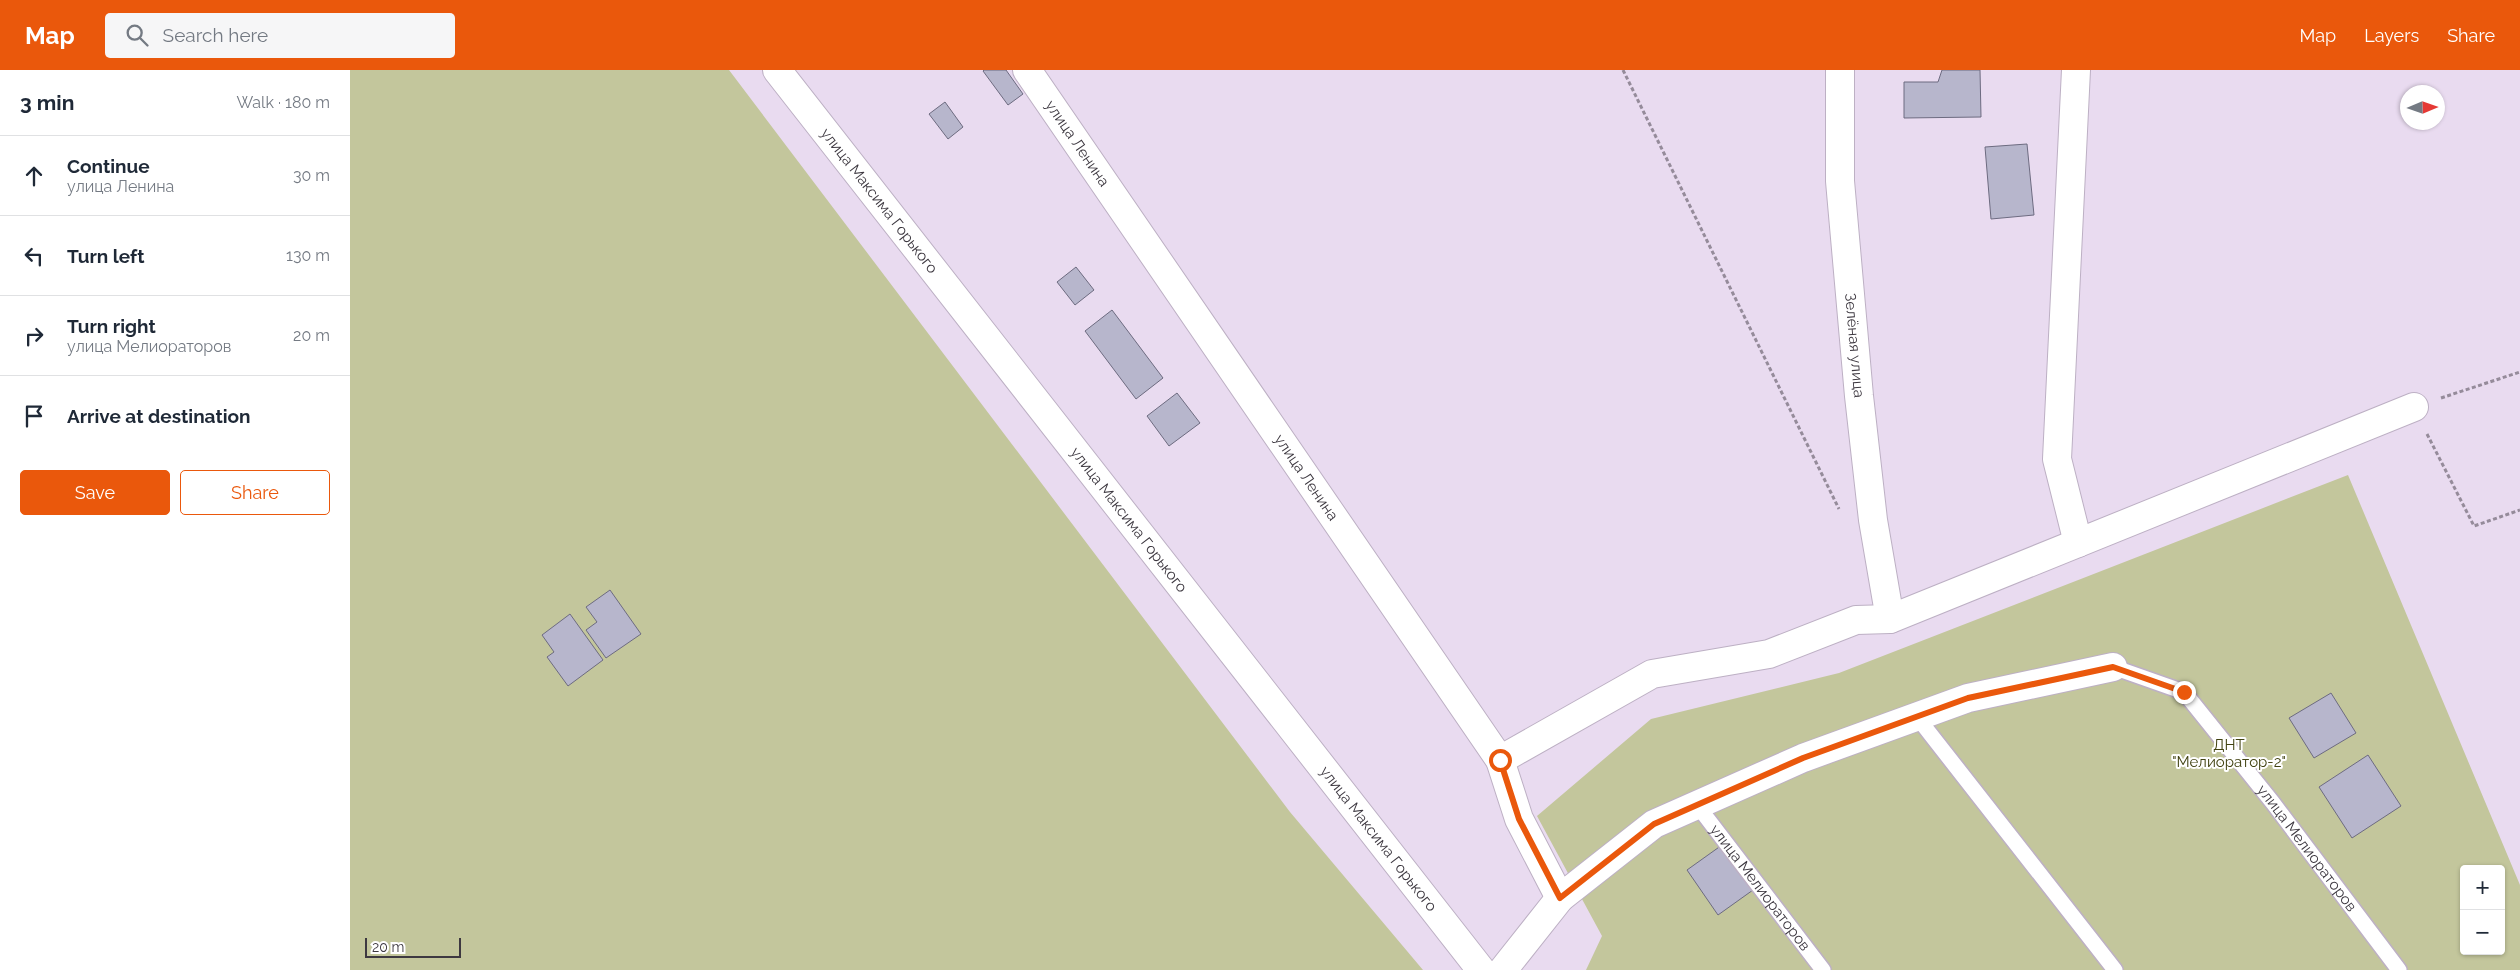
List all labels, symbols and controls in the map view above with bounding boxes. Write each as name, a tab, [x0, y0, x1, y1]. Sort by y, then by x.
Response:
search box	[105, 13, 455, 58]
text: Map	[25, 21, 75, 50]
icon: search	[123, 21, 151, 49]
text: Search here	[163, 24, 268, 46]
text: Map	[2300, 25, 2336, 46]
text: Layers	[2364, 25, 2419, 46]
text: Share	[2447, 25, 2495, 46]
north arrow	[2400, 85, 2445, 130]
text: 3 min	[20, 90, 74, 115]
text: Walk · 180 m	[236, 93, 330, 112]
street label: улица Ленина	[1041, 97, 1113, 190]
street label: улица Максима Горького	[817, 125, 942, 277]
text: Continue	[67, 155, 150, 177]
icon: ahead	[20, 162, 48, 190]
text: 30 m	[293, 166, 330, 185]
text: улица Ленина	[67, 177, 174, 196]
icon: left	[20, 242, 48, 270]
text: Turn left	[67, 245, 144, 267]
text: 130 m	[286, 246, 330, 265]
street label: Зелёная улица	[1841, 292, 1868, 398]
text: Turn right	[67, 315, 156, 337]
icon: right	[20, 322, 48, 350]
text: 20 m	[293, 326, 330, 345]
text: улица Мелиораторов	[67, 337, 231, 356]
icon: arrive	[20, 402, 48, 430]
text: Arrive at destination	[67, 405, 251, 427]
street label: улица Ленина	[1270, 431, 1342, 524]
street label: улица Максима Горького	[1066, 444, 1191, 596]
button: Save	[20, 470, 170, 515]
button: Share	[180, 470, 330, 515]
route end	[2173, 681, 2196, 704]
park label: ДНТ "Мелиоратор-2"	[2172, 736, 2286, 771]
route start	[1489, 749, 1512, 772]
street label: улица Максима Горького	[1316, 763, 1441, 915]
street label: улица Мелиораторов	[2253, 781, 2361, 915]
street label: улица Мелиораторов	[1706, 821, 1814, 954]
map controls	[2460, 865, 2505, 955]
button: +	[2460, 865, 2505, 910]
button: −	[2460, 910, 2505, 955]
scale bar	[365, 935, 461, 958]
text: 20 m	[372, 939, 404, 955]

